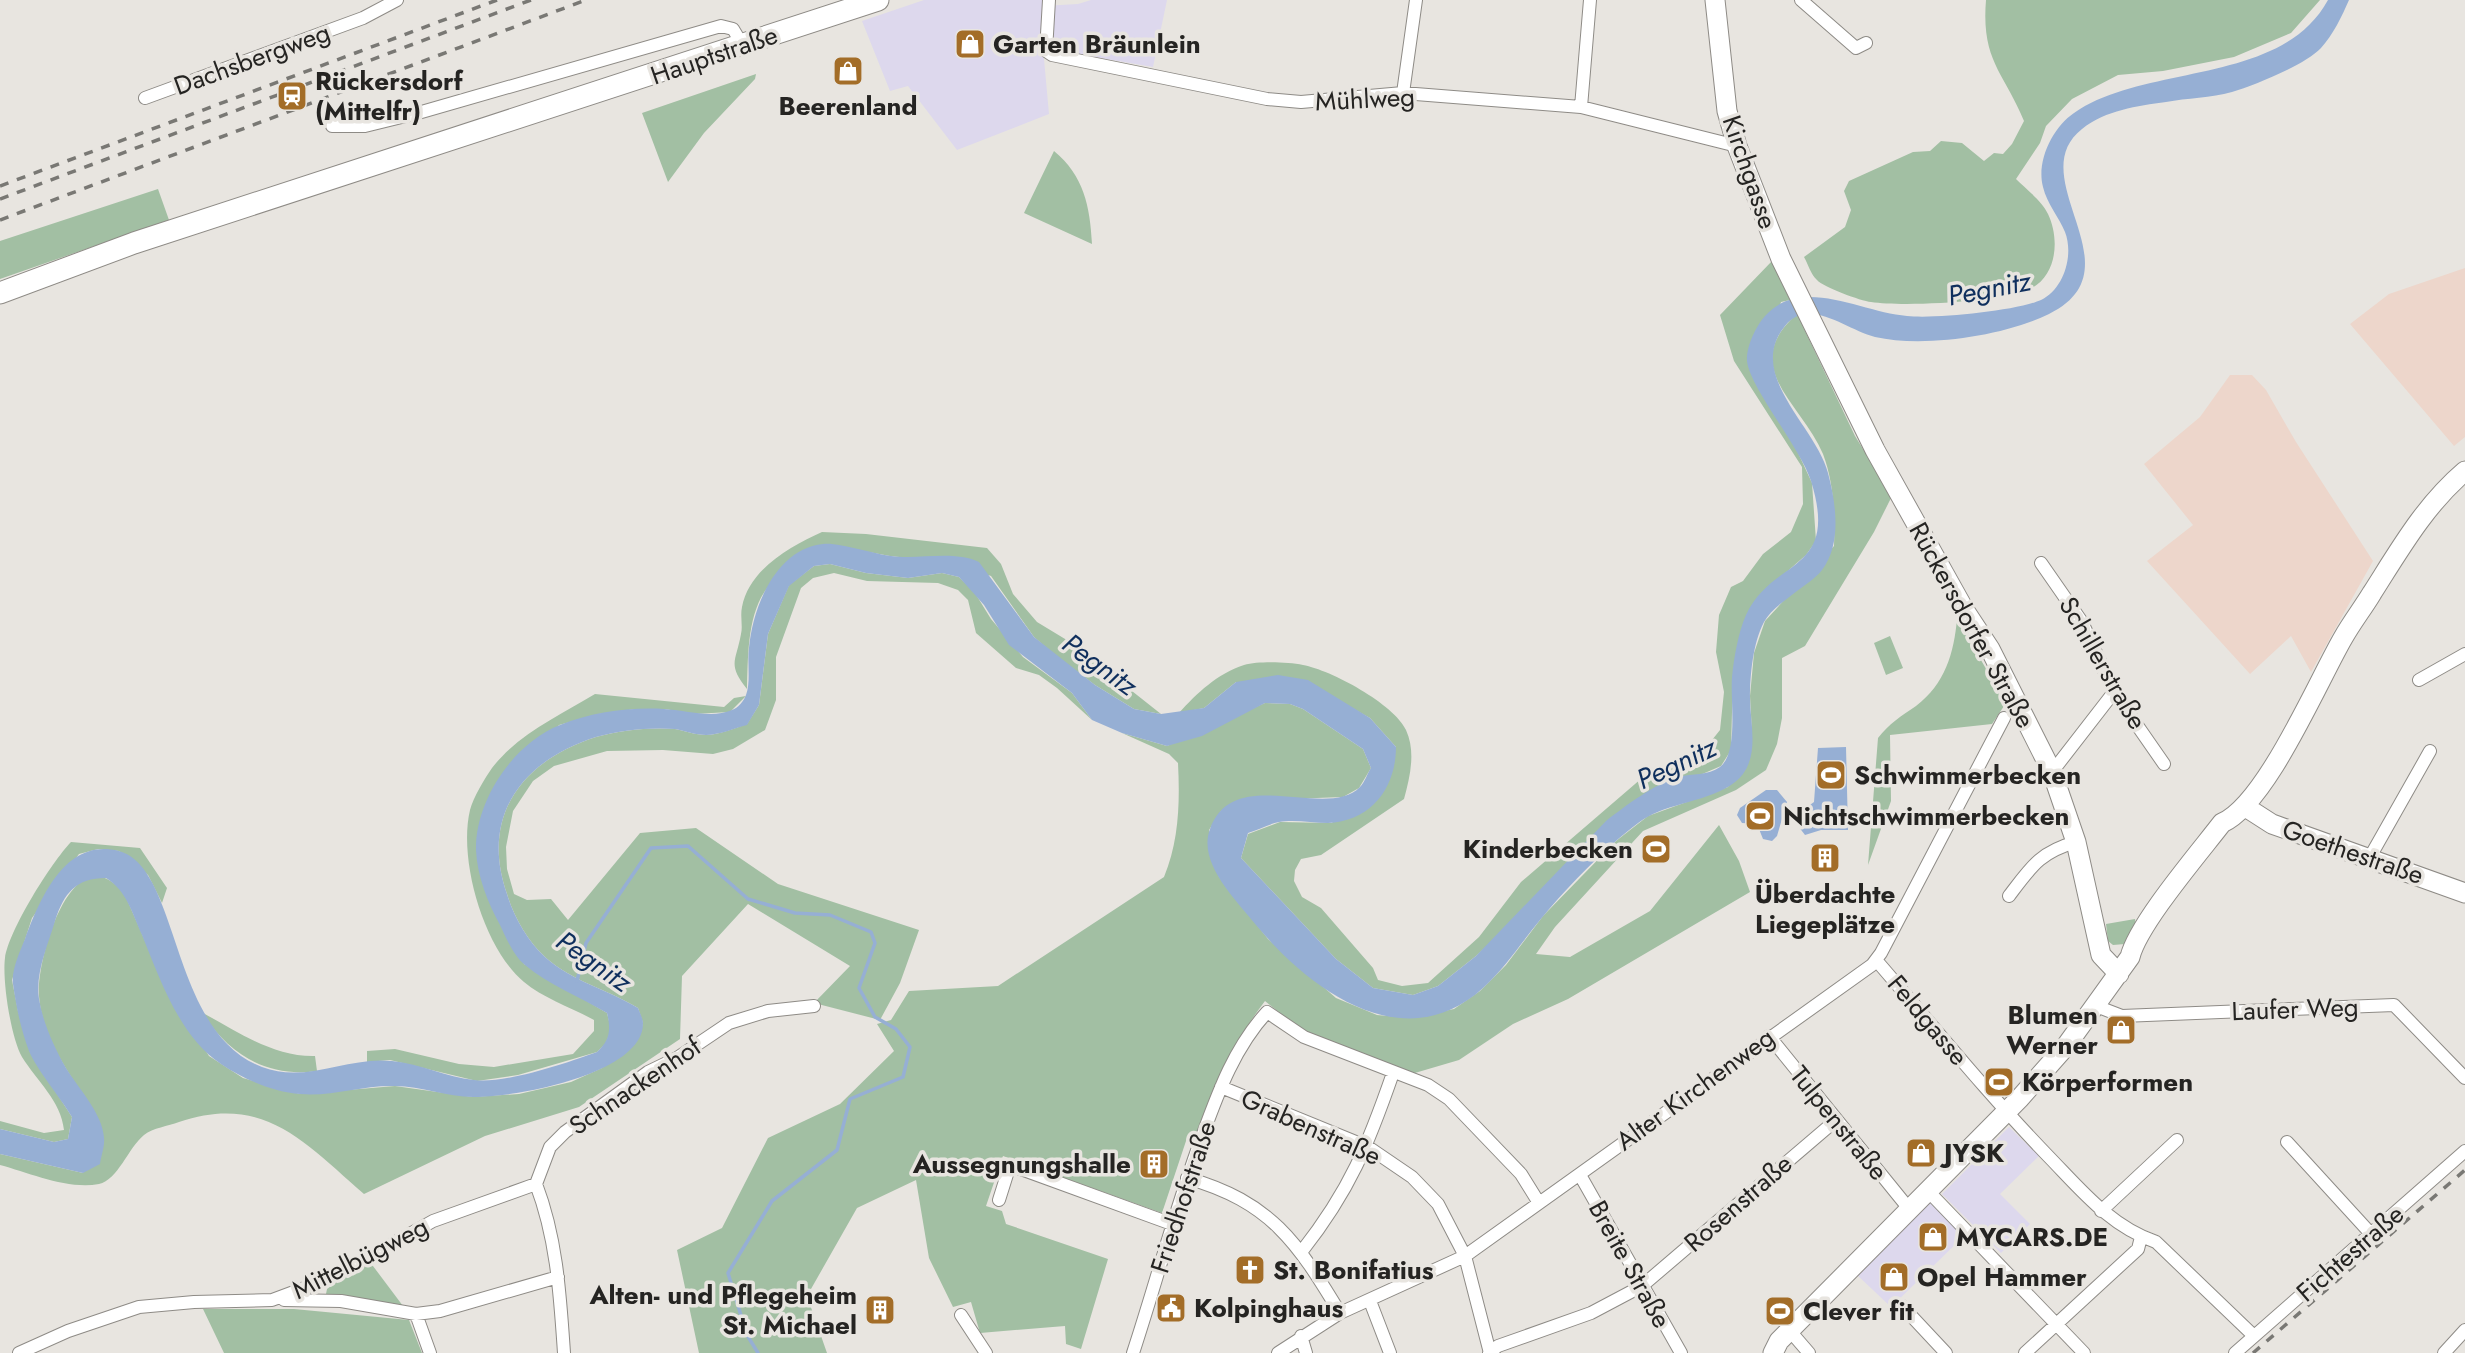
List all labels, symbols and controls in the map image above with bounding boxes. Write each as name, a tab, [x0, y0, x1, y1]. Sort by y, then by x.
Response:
street label: Dachsbergweg	[169, 13, 335, 105]
street label: Hauptstraße	[645, 16, 783, 94]
place label: Garten Bräunlein	[993, 25, 1201, 63]
shop icon: Garten Bräunlein	[953, 27, 987, 61]
shop icon: Beerenland	[831, 54, 865, 88]
place label: Rückersdorf (Mittelfr)	[315, 62, 464, 130]
street label: Mühlweg	[1314, 77, 1416, 121]
station icon: Rückersdorf (Mittelfr)	[275, 79, 309, 113]
place label: Beerenland	[778, 87, 918, 125]
street label: Kirchgasse	[1713, 110, 1787, 234]
water label: Pegnitz	[1944, 260, 2036, 317]
street label: Rückersdorfer Straße	[1900, 515, 2044, 735]
street label: Schillerstraße	[2050, 590, 2156, 736]
water label: Pegnitz	[1054, 623, 1147, 707]
water label: Pegnitz	[1630, 727, 1724, 800]
place label: Schwimmerbecken	[1854, 756, 2081, 794]
sports icon: Schwimmerbecken	[1814, 758, 1848, 792]
place label: Nichtschwimmerbecken	[1783, 797, 2070, 835]
sports icon: Nichtschwimmerbecken	[1743, 799, 1777, 833]
street label: Goethestraße	[2277, 810, 2429, 894]
place label: Kinderbecken	[1463, 830, 1633, 868]
sports icon: Kinderbecken	[1639, 832, 1673, 866]
building icon: Überdachte Liegeplätze	[1808, 841, 1842, 875]
place label: Überdachte Liegeplätze	[1755, 875, 1895, 943]
water label: Pegnitz	[548, 921, 641, 1003]
street label: Feldgasse	[1879, 966, 1977, 1074]
street label: Laufer Weg	[2231, 988, 2359, 1030]
place label: Blumen Werner	[2006, 996, 2098, 1064]
shop icon: Blumen Werner	[2104, 1013, 2138, 1047]
street label: Alter Kirchenweg	[1608, 1018, 1782, 1160]
street label: Schnackenhof	[561, 1027, 709, 1144]
street label: Tulpenstraße	[1781, 1058, 1897, 1188]
place label: Körperformen	[2022, 1063, 2193, 1101]
sports icon: Körperformen	[1982, 1065, 2016, 1099]
street label: Grabenstraße	[1235, 1079, 1387, 1175]
street label: Friedhofstraße	[1141, 1116, 1225, 1278]
place label: JYSK	[1939, 1134, 2005, 1172]
shop icon: JYSK	[1904, 1136, 1938, 1170]
place label: Aussegnungshalle	[912, 1145, 1131, 1183]
street label: Rosenstraße	[1676, 1145, 1800, 1261]
building icon: Aussegnungshalle	[1137, 1147, 1171, 1181]
street label: Breite Straße	[1579, 1193, 1681, 1335]
street label: Fichtestraße	[2288, 1195, 2412, 1311]
street label: Mittelbügweg	[285, 1207, 435, 1309]
place label: MYCARS.DE	[1956, 1218, 2108, 1256]
shop icon: MYCARS.DE	[1916, 1220, 1950, 1254]
place label: St. Bonifatius	[1273, 1251, 1434, 1289]
church icon: St. Bonifatius	[1233, 1253, 1267, 1287]
place label: Opel Hammer	[1917, 1258, 2087, 1296]
shop icon: Opel Hammer	[1877, 1260, 1911, 1294]
place label: Alten- und Pflegeheim St. Michael	[588, 1276, 857, 1344]
place label: Kolpinghaus	[1194, 1289, 1344, 1327]
public building icon: Kolpinghaus	[1154, 1291, 1188, 1325]
place label: Clever fit	[1803, 1292, 1915, 1330]
building icon: Alten- und Pflegeheim St. Michael	[863, 1293, 897, 1327]
sports icon: Clever fit	[1763, 1294, 1797, 1328]

